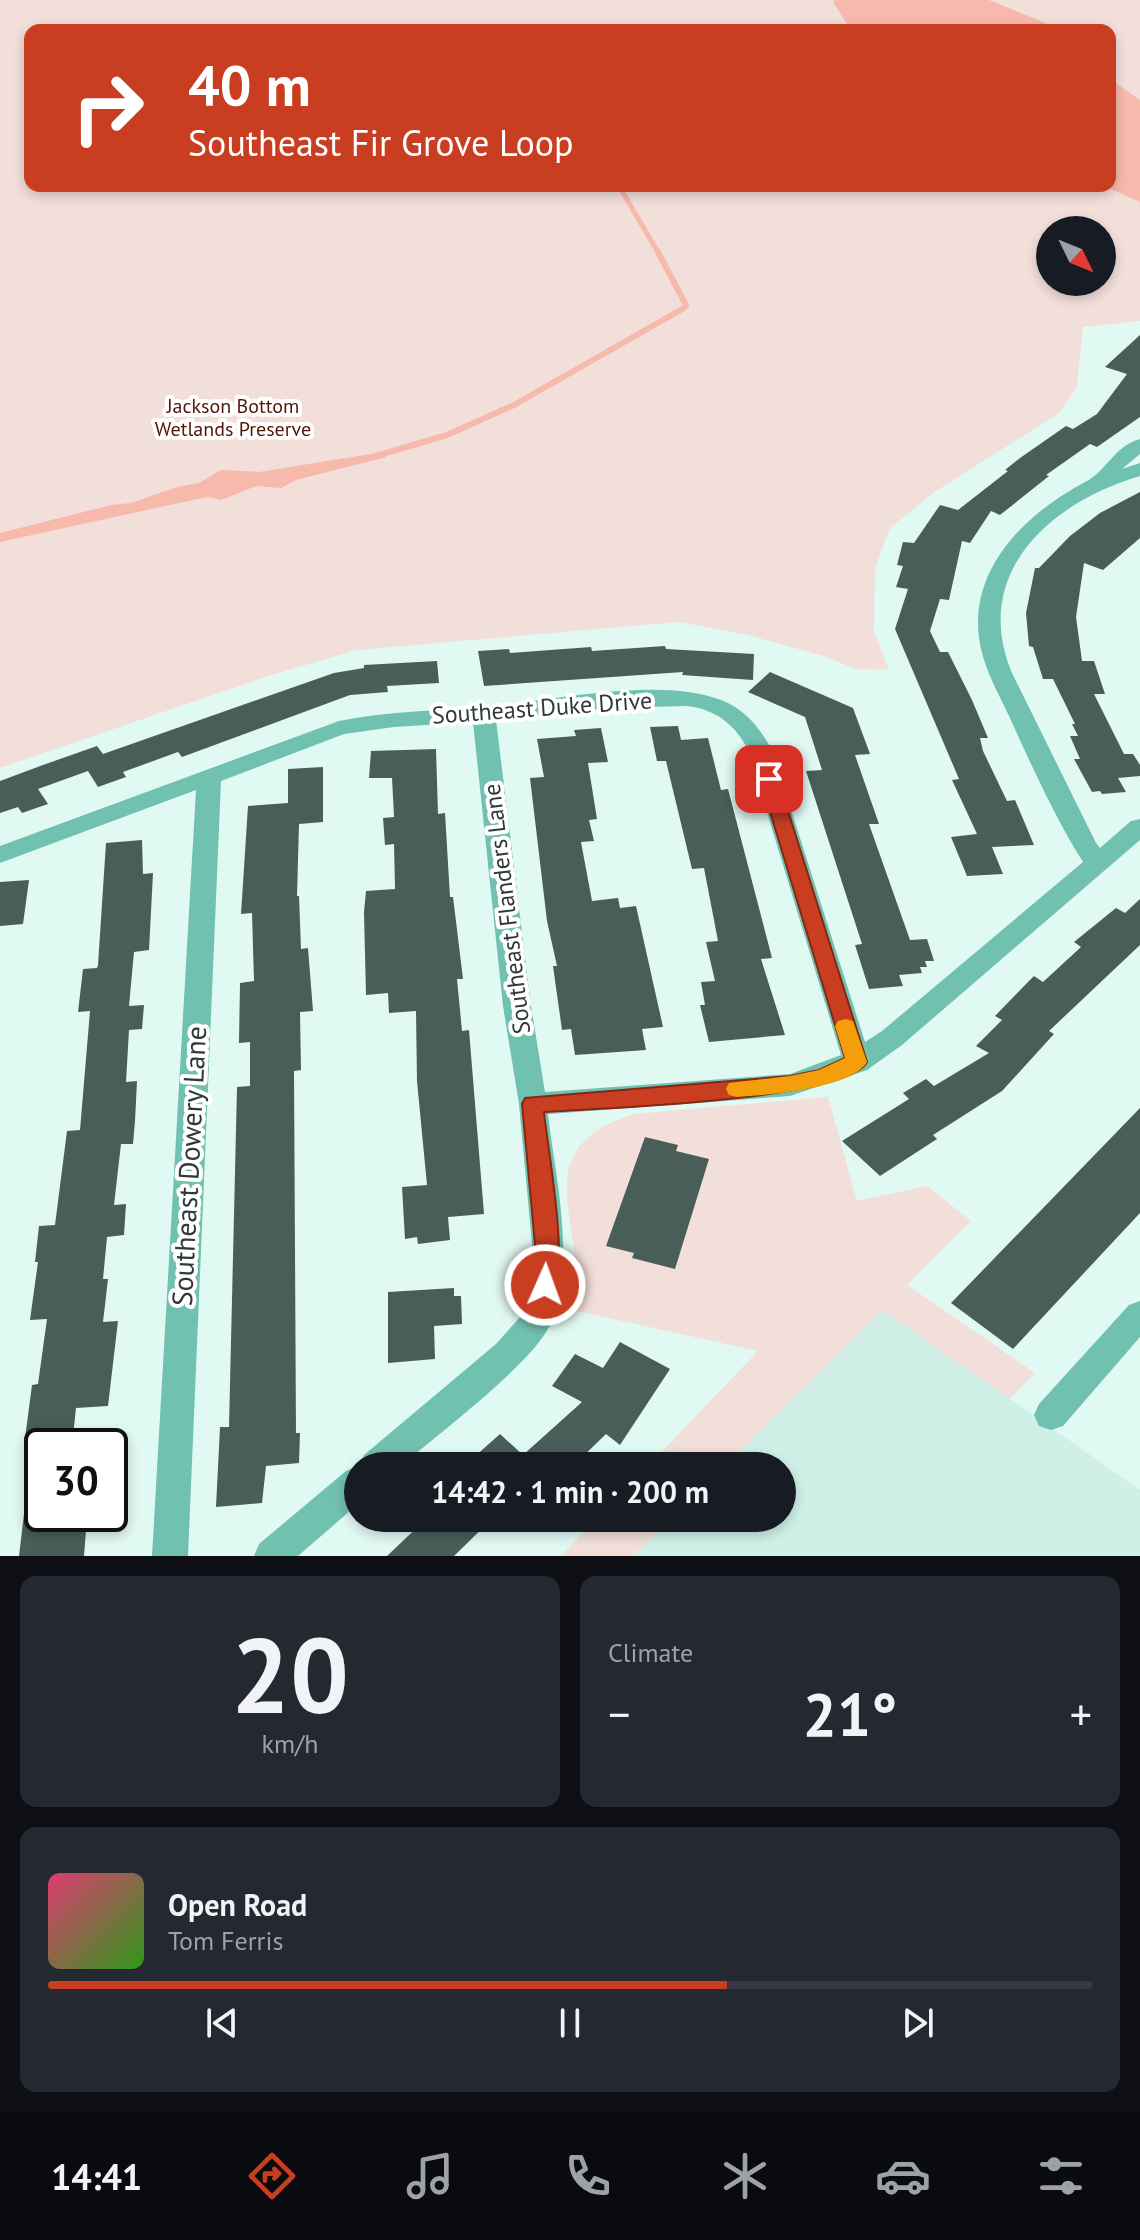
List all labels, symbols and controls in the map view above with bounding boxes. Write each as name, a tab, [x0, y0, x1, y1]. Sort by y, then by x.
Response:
text: 40 m	[188, 49, 311, 121]
icon: right	[56, 56, 160, 160]
text: Southeast Fir Grove Loop	[188, 119, 574, 166]
north arrow	[1036, 216, 1116, 296]
map controls	[1036, 216, 1116, 296]
park label: Jackson Bottom Wetlands Preserve	[155, 393, 311, 442]
street label: Southeast Duke Drive	[431, 684, 653, 731]
pin	[735, 745, 803, 813]
icon: arrive	[747, 757, 791, 801]
street label: Southeast Flanders Lane	[476, 782, 537, 1036]
street label: Southeast Dowery Lane	[163, 1025, 214, 1307]
position arrow	[503, 1243, 587, 1327]
speed limit sign: 30	[24, 1428, 128, 1532]
text: 14:42 · 1 min · 200 m	[431, 1472, 709, 1511]
text: 20	[231, 1607, 349, 1742]
text: Climate	[608, 1636, 693, 1669]
text: 21°	[803, 1675, 897, 1753]
text: −	[608, 1685, 630, 1742]
text: +	[1070, 1685, 1092, 1742]
text: km/h	[262, 1727, 319, 1760]
text: Open Road	[168, 1885, 307, 1924]
text: Tom Ferris	[168, 1924, 283, 1957]
icon: previous	[200, 2001, 244, 2045]
icon: pause	[548, 2001, 592, 2045]
icon: next	[896, 2001, 940, 2045]
icon: directions	[244, 2148, 300, 2204]
icon: music	[402, 2148, 458, 2204]
icon: phone	[560, 2148, 616, 2204]
icon: climate	[717, 2148, 773, 2204]
icon: car	[875, 2148, 931, 2204]
icon: filters	[1033, 2148, 1089, 2204]
text: 14:41	[51, 2153, 142, 2200]

